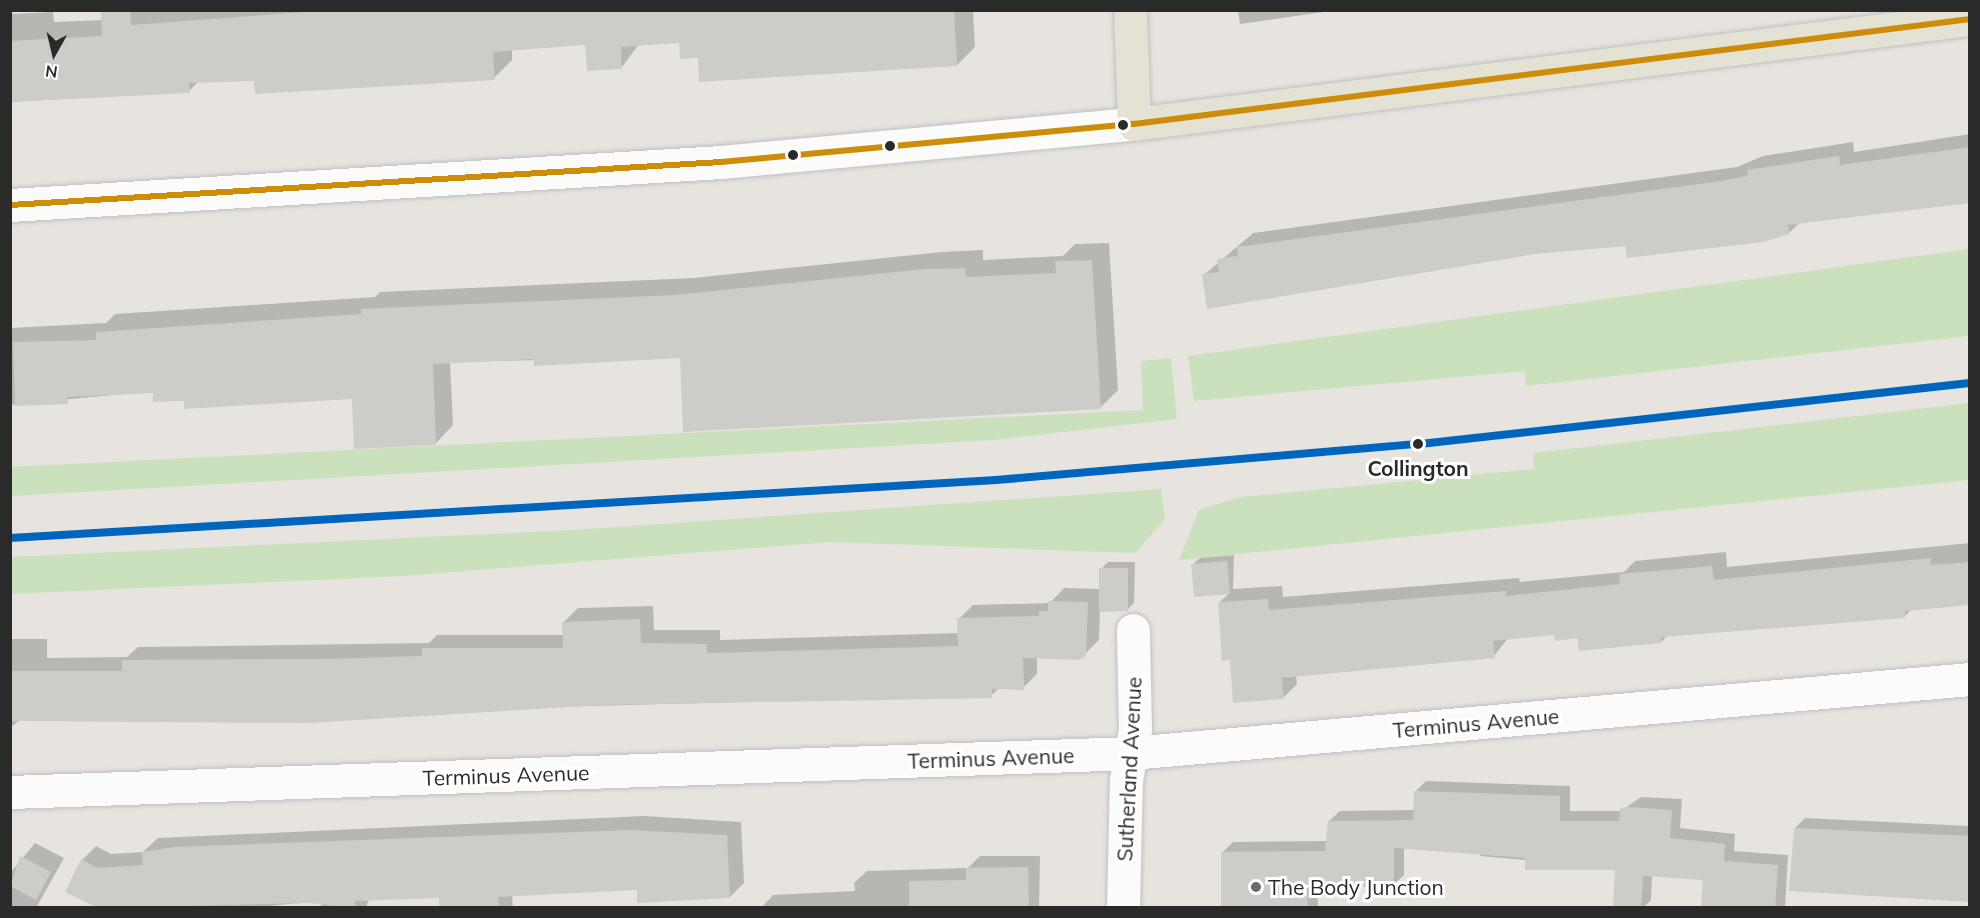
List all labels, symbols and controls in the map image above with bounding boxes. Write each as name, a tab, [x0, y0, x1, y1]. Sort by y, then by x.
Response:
north arrow	[24, 24, 84, 84]
text: N	[44, 61, 59, 83]
unlabelled marker	[1117, 119, 1129, 131]
unlabelled marker	[884, 140, 896, 152]
unlabelled marker	[787, 149, 799, 161]
marker: Collington	[1409, 435, 1427, 453]
place label: Collington	[1367, 455, 1469, 481]
street label: Sutherland Avenue	[1112, 676, 1146, 862]
street label: Terminus Avenue	[1392, 703, 1560, 743]
street label: Terminus Avenue	[907, 742, 1075, 774]
street label: Terminus Avenue	[422, 759, 590, 791]
place label: The Body Junction	[1268, 874, 1444, 900]
marker: The Body Junction	[1249, 880, 1263, 894]

